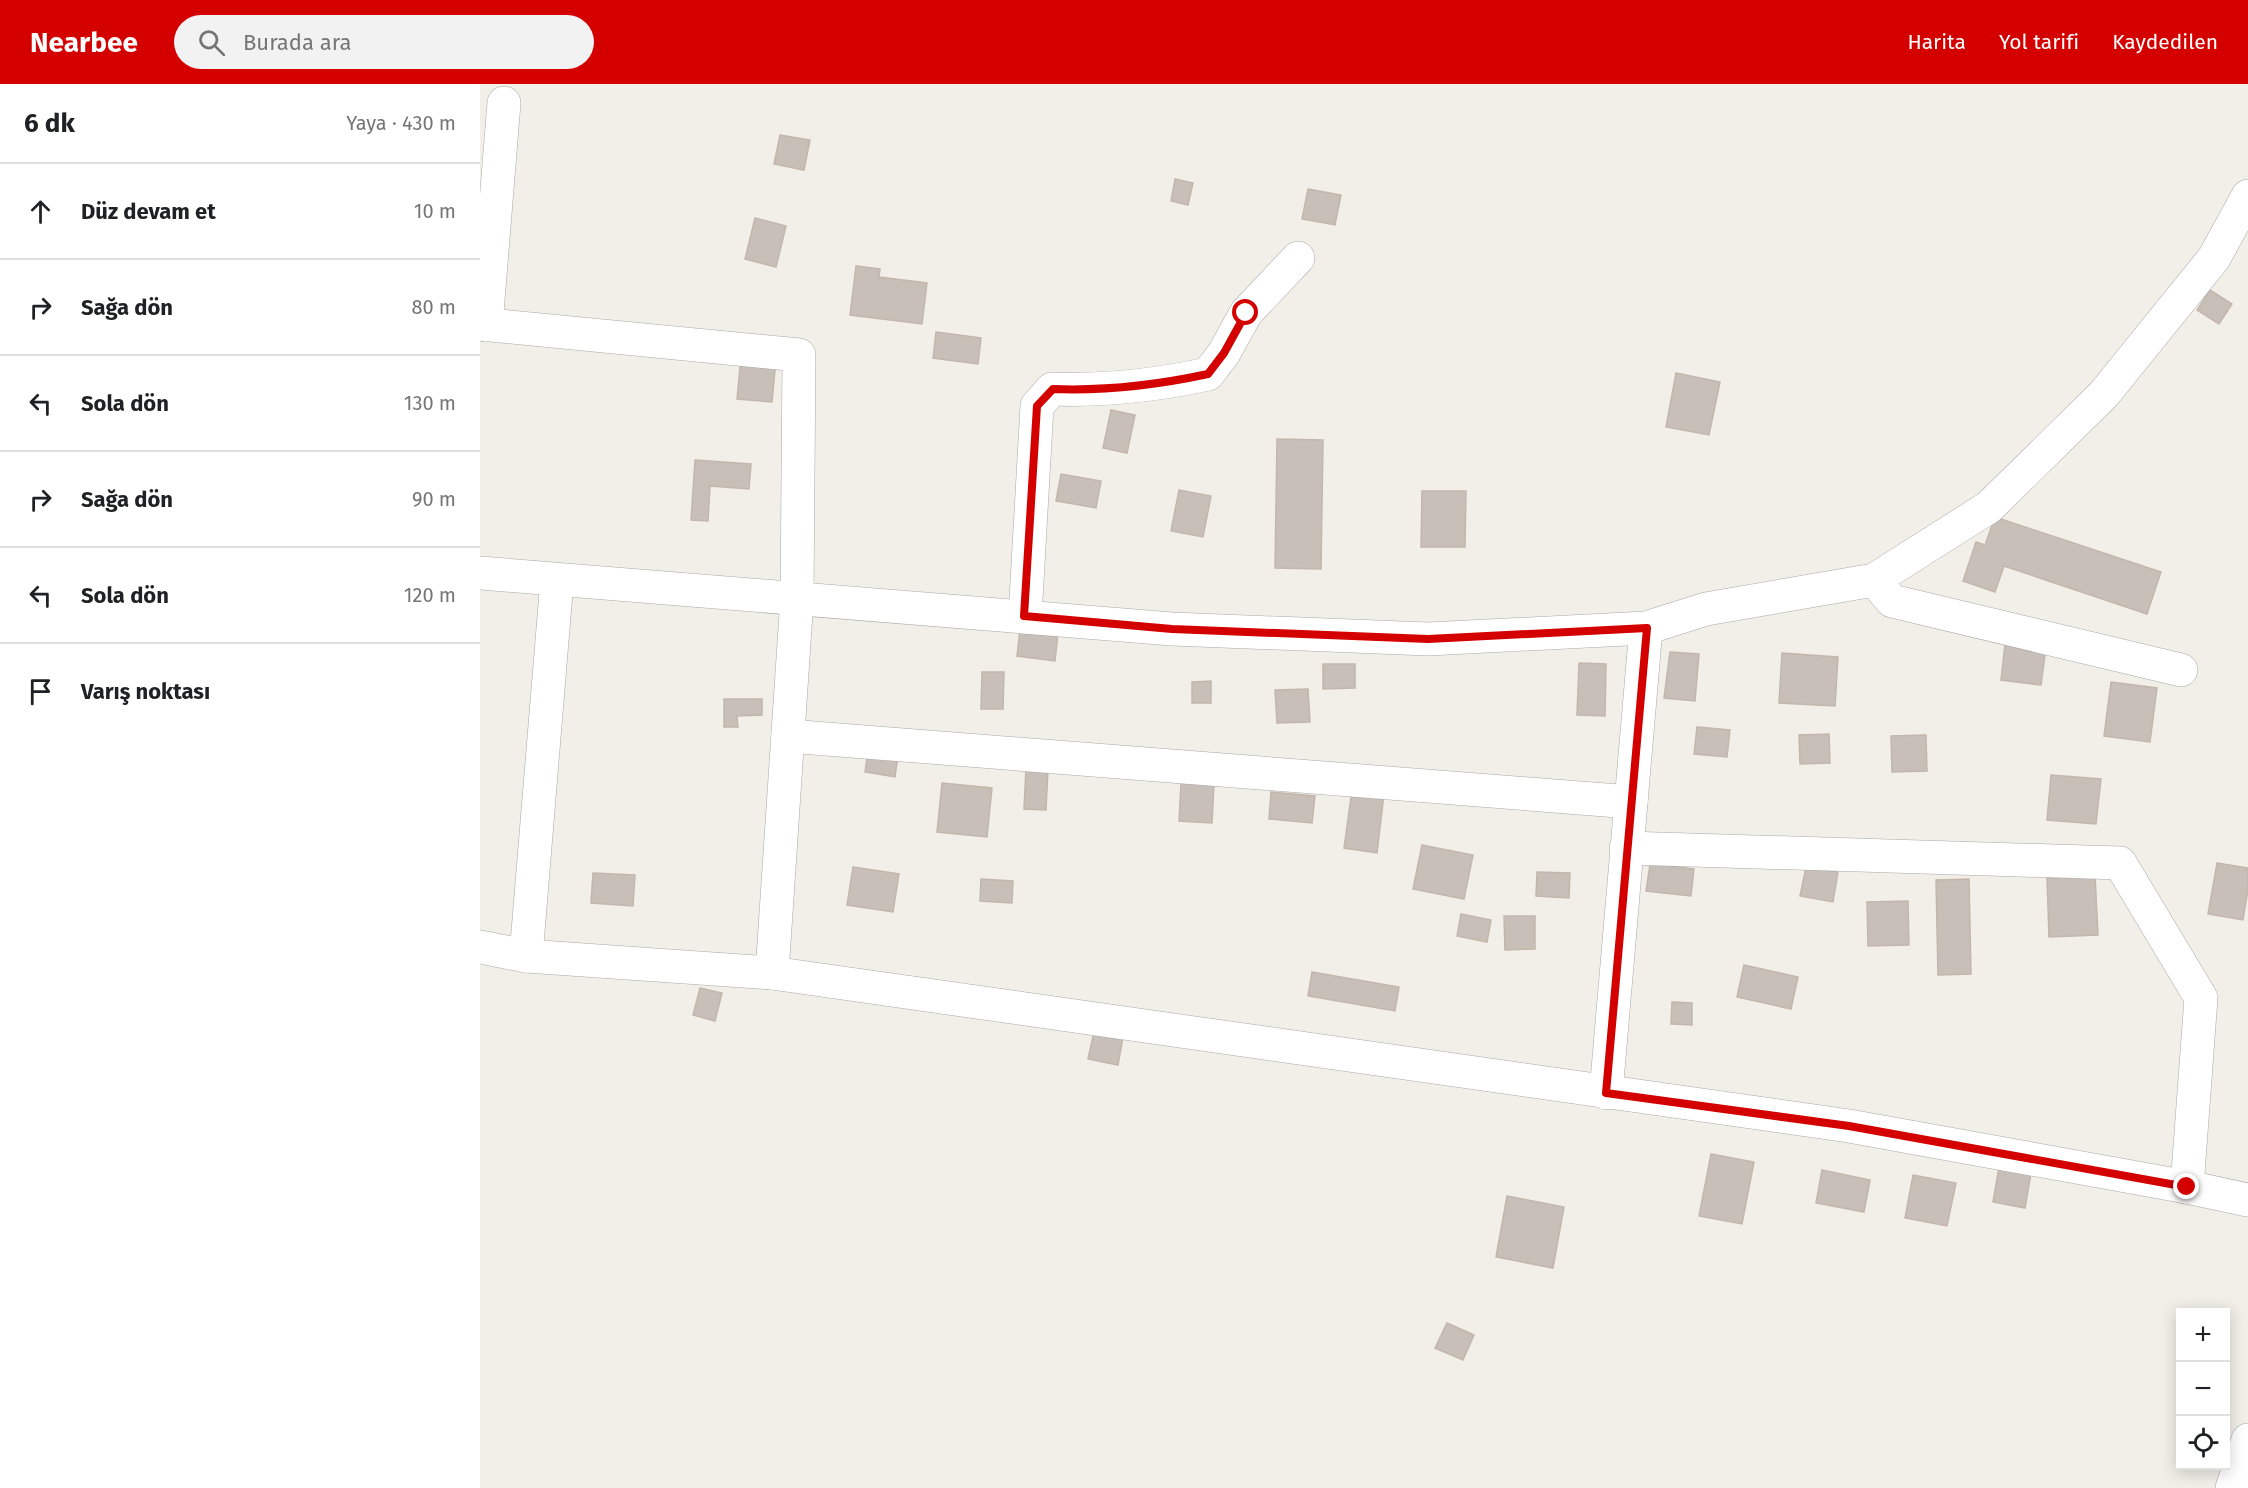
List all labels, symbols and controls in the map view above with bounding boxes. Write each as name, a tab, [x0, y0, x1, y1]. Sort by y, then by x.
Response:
search box	[174, 15, 594, 69]
text: Nearbee	[30, 26, 138, 59]
icon: search	[195, 26, 228, 59]
text: Burada ara	[243, 29, 351, 56]
text: Harita	[1907, 29, 1966, 55]
text: Yol tarifi	[1999, 29, 2079, 55]
text: Kaydedilen	[2112, 29, 2218, 55]
text: 6 dk	[24, 108, 75, 139]
text: Yaya · 430 m	[346, 111, 456, 135]
icon: ahead	[24, 195, 57, 228]
text: Düz devam et	[81, 198, 216, 225]
text: 10 m	[414, 199, 456, 223]
icon: right	[24, 291, 57, 324]
text: Sağa dön	[81, 294, 173, 321]
text: 80 m	[411, 295, 456, 319]
route start	[1232, 299, 1258, 325]
icon: left	[24, 387, 57, 420]
text: Sola dön	[81, 390, 169, 417]
text: 130 m	[404, 391, 456, 415]
icon: right	[24, 483, 57, 516]
text: Sağa dön	[81, 486, 173, 513]
text: 90 m	[412, 487, 456, 511]
icon: left	[24, 579, 57, 612]
text: Sola dön	[81, 582, 169, 609]
text: 120 m	[404, 583, 456, 607]
icon: arrive	[24, 675, 57, 708]
text: Varış noktası	[81, 678, 210, 705]
route end	[2173, 1173, 2199, 1199]
map controls	[2176, 1308, 2230, 1470]
button: +	[2176, 1308, 2230, 1362]
button: −	[2176, 1362, 2230, 1416]
button: locate	[2176, 1416, 2230, 1470]

